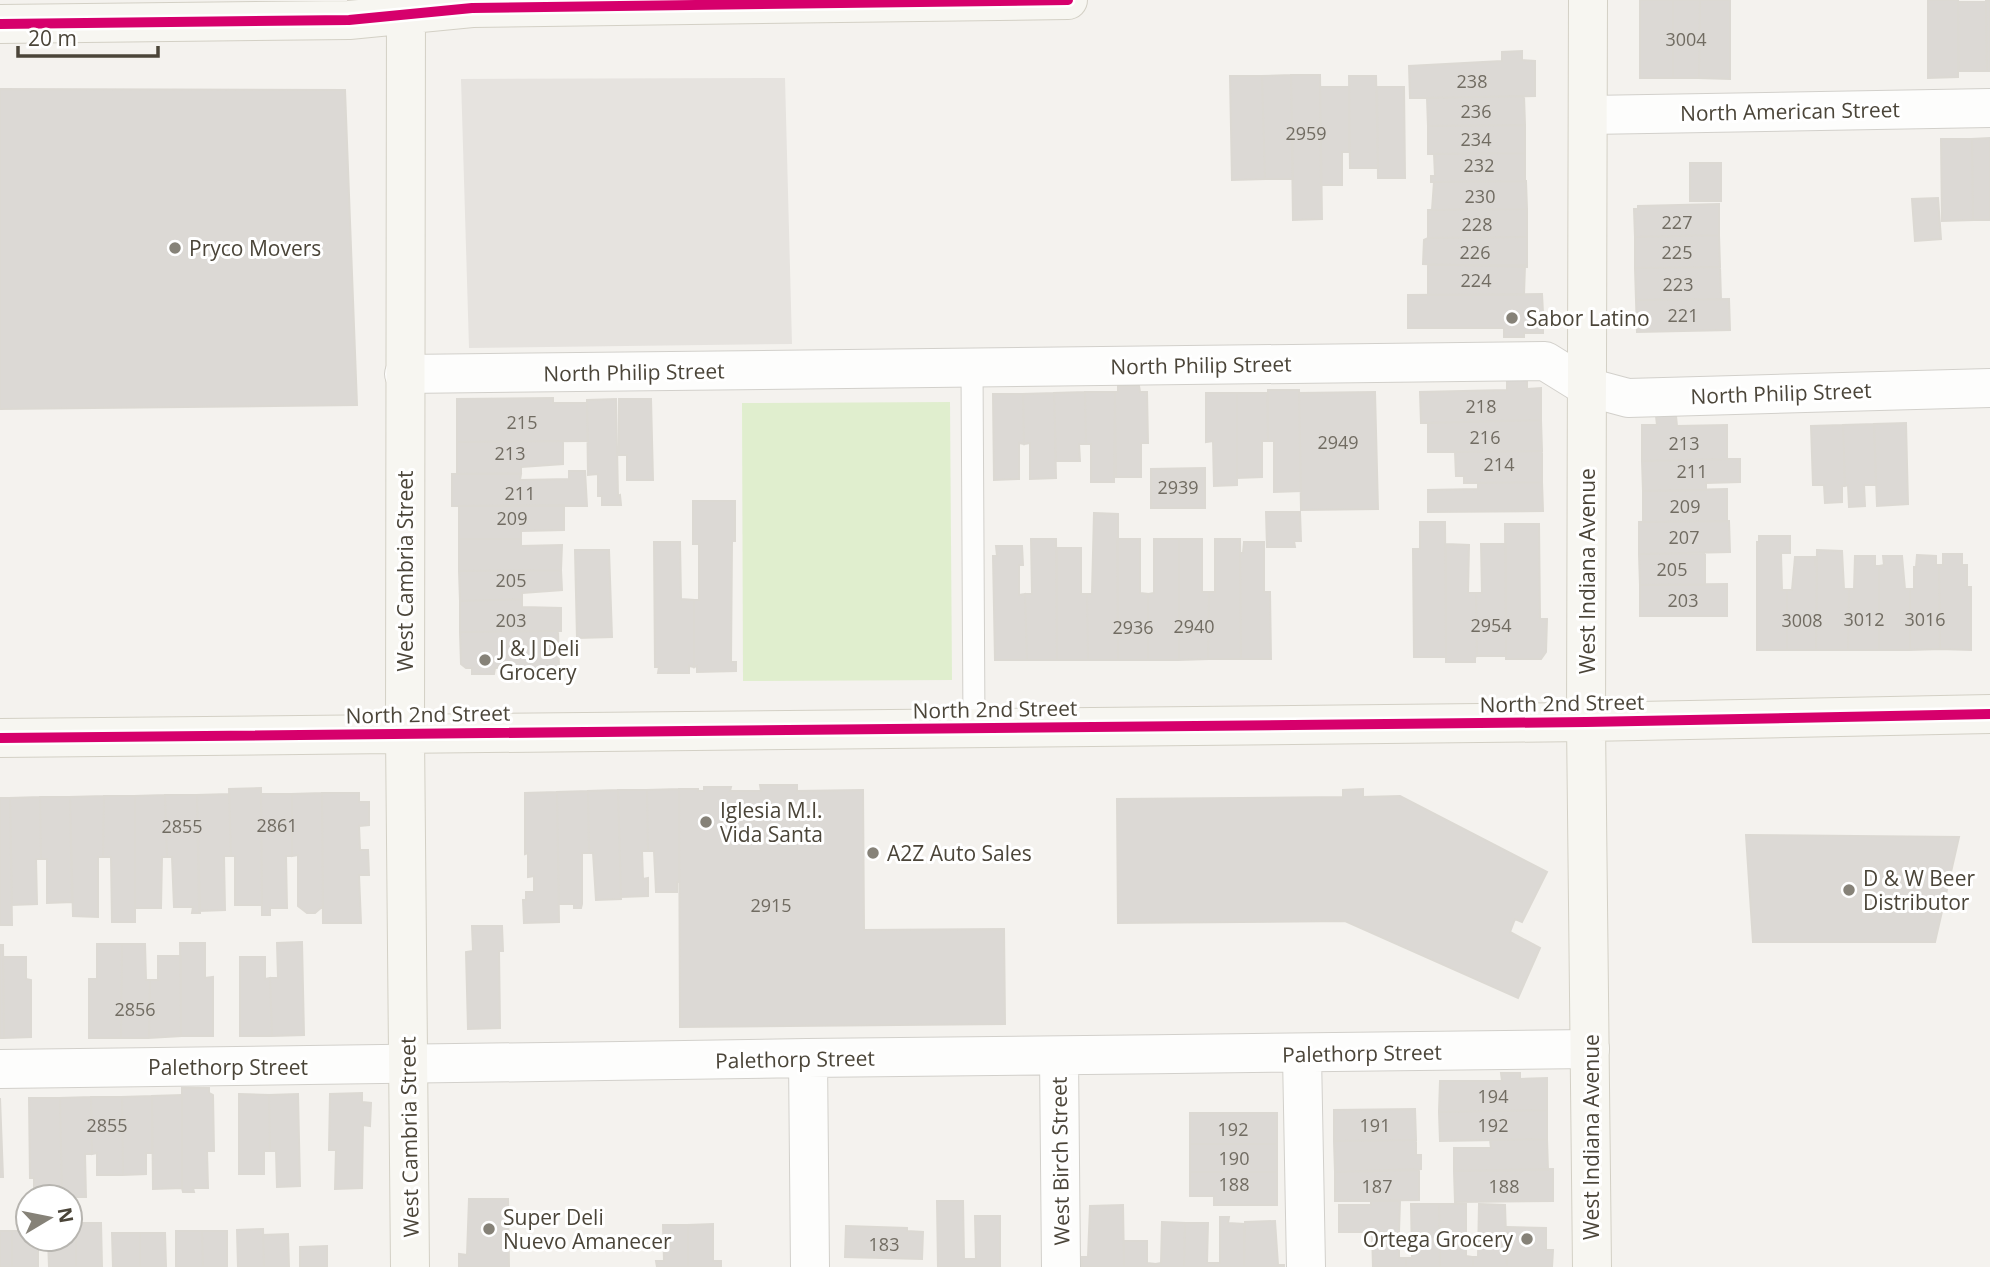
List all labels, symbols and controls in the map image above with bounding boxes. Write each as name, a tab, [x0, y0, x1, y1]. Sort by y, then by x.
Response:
scale bar	[18, 14, 158, 58]
text: 20 m	[28, 24, 77, 52]
house number: 3004	[1665, 27, 1707, 51]
house number: 238	[1457, 69, 1487, 93]
street label: North American Street	[1680, 95, 1900, 127]
house number: 236	[1461, 99, 1491, 123]
house number: 2959	[1285, 121, 1327, 145]
house number: 234	[1461, 127, 1491, 151]
house number: 232	[1464, 153, 1494, 177]
house number: 230	[1465, 184, 1495, 208]
house number: 227	[1662, 210, 1692, 234]
house number: 228	[1462, 212, 1492, 236]
place label: Pryco Movers	[189, 234, 321, 262]
marker: Pryco Movers	[167, 240, 183, 256]
house number: 226	[1460, 240, 1490, 264]
house number: 225	[1662, 240, 1692, 264]
house number: 224	[1461, 268, 1491, 292]
house number: 223	[1663, 272, 1693, 296]
house number: 221	[1668, 303, 1698, 327]
place label: Sabor Latino	[1526, 304, 1650, 332]
marker: Sabor Latino	[1504, 310, 1520, 326]
street label: North Philip Street	[1110, 349, 1292, 381]
street label: North Philip Street	[543, 356, 725, 388]
street label: North Philip Street	[1690, 376, 1872, 410]
house number: 218	[1466, 394, 1496, 418]
house number: 215	[507, 410, 537, 434]
house number: 216	[1470, 425, 1500, 449]
house number: 2949	[1317, 430, 1359, 454]
house number: 213	[1669, 431, 1699, 455]
house number: 213	[495, 441, 525, 465]
house number: 214	[1484, 452, 1514, 476]
house number: 211	[1677, 459, 1707, 483]
street label: West Indiana Avenue	[1573, 468, 1601, 674]
street label: West Cambria Street	[391, 471, 419, 671]
house number: 2939	[1157, 475, 1199, 499]
house number: 211	[505, 481, 535, 505]
house number: 209	[1670, 494, 1700, 518]
house number: 209	[497, 506, 527, 530]
house number: 207	[1669, 525, 1699, 549]
house number: 205	[1657, 557, 1687, 581]
house number: 205	[496, 568, 526, 592]
house number: 203	[1668, 588, 1698, 612]
house number: 3012	[1843, 607, 1885, 631]
house number: 3016	[1904, 607, 1946, 631]
house number: 203	[496, 608, 526, 632]
house number: 3008	[1781, 608, 1823, 632]
house number: 2954	[1470, 613, 1512, 637]
house number: 2940	[1173, 614, 1215, 638]
house number: 2936	[1112, 615, 1154, 639]
place label: J & J Deli Grocery	[497, 634, 580, 686]
marker: J & J Deli Grocery	[477, 652, 493, 668]
street label: North 2nd Street	[1479, 688, 1645, 718]
street label: North 2nd Street	[912, 694, 1078, 724]
street label: North 2nd Street	[345, 699, 511, 729]
place label: Iglesia M.I. Vida Santa	[720, 796, 823, 848]
house number: 2861	[256, 813, 298, 837]
house number: 2855	[161, 814, 203, 838]
marker: Iglesia M.I. Vida Santa	[698, 814, 714, 830]
place label: A2Z Auto Sales	[887, 839, 1032, 867]
marker: A2Z Auto Sales	[865, 845, 881, 861]
place label: D & W Beer Distributor	[1863, 864, 1975, 916]
marker: D & W Beer Distributor	[1841, 882, 1857, 898]
house number: 2915	[750, 893, 792, 917]
house number: 2856	[114, 997, 156, 1021]
street label: West Indiana Avenue	[1577, 1034, 1605, 1240]
street label: West Cambria Street	[393, 1036, 425, 1238]
street label: Palethorp Street	[1282, 1038, 1442, 1068]
street label: Palethorp Street	[715, 1044, 875, 1074]
street label: Palethorp Street	[148, 1053, 308, 1081]
street label: West Birch Street	[1045, 1076, 1075, 1246]
house number: 194	[1478, 1084, 1508, 1108]
house number: 2855	[86, 1113, 128, 1137]
house number: 191	[1360, 1113, 1390, 1137]
house number: 192	[1478, 1113, 1508, 1137]
house number: 192	[1218, 1117, 1248, 1141]
house number: 190	[1219, 1146, 1249, 1170]
house number: 188	[1219, 1172, 1249, 1196]
house number: 187	[1362, 1174, 1392, 1198]
house number: 188	[1489, 1174, 1519, 1198]
north arrow	[14, 1183, 84, 1253]
place label: Super Deli Nuevo Amanecer	[503, 1203, 672, 1255]
text: N	[52, 1205, 80, 1225]
marker: Super Deli Nuevo Amanecer	[481, 1221, 497, 1237]
place label: Ortega Grocery	[1363, 1225, 1513, 1253]
marker: Ortega Grocery	[1519, 1231, 1535, 1247]
house number: 183	[869, 1232, 899, 1256]

